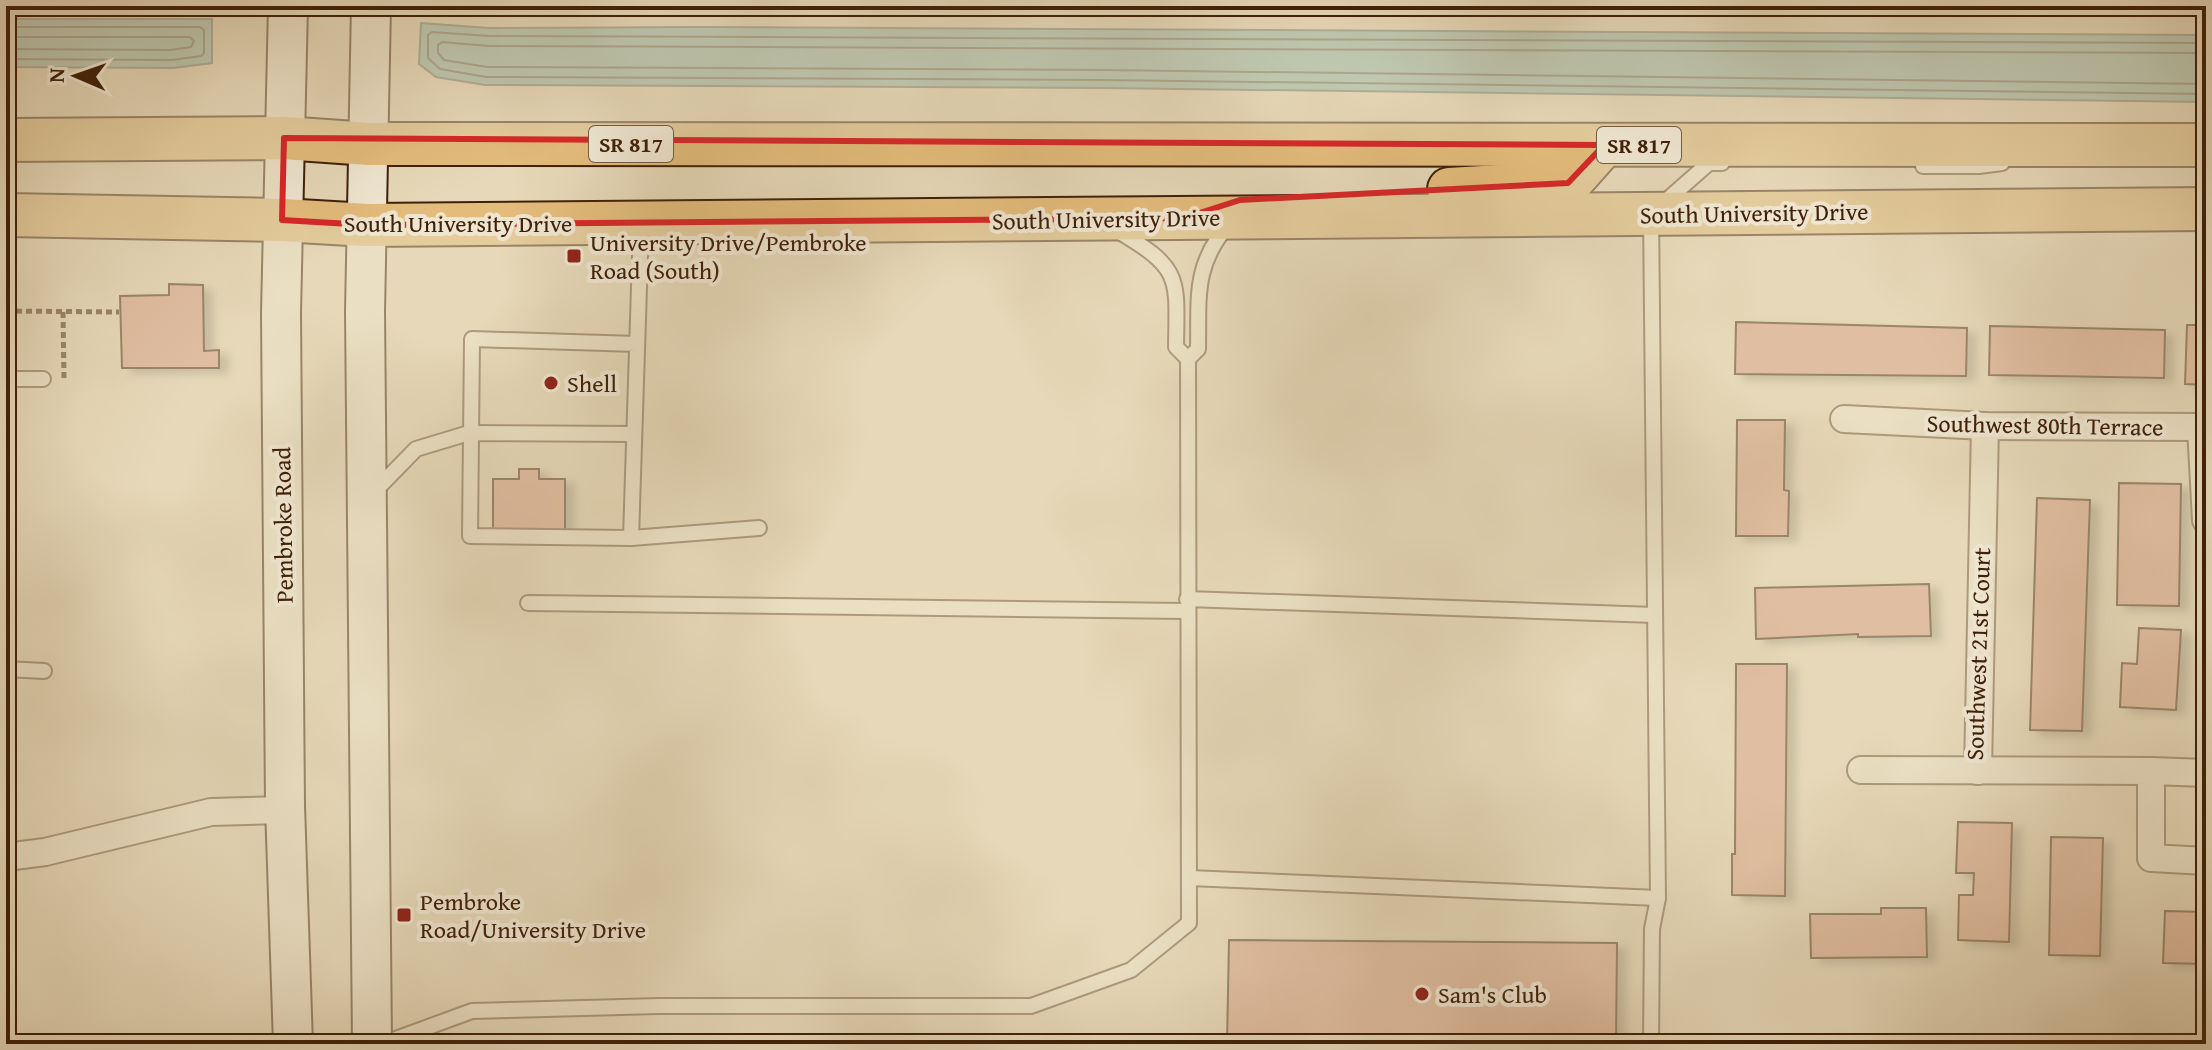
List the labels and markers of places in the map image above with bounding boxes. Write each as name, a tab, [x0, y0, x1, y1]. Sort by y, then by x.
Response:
place label: University Drive/Pembroke Road (South)	[590, 225, 867, 288]
marker: University Drive/Pembroke Road (South)	[565, 247, 583, 265]
place label: Shell	[567, 366, 617, 401]
marker: Shell	[542, 374, 560, 392]
place label: Pembroke Road/University Drive	[420, 884, 646, 947]
marker: Pembroke Road/University Drive	[395, 906, 413, 924]
place label: Sam's Club	[1438, 977, 1547, 1012]
marker: Sam's Club	[1413, 985, 1431, 1003]

